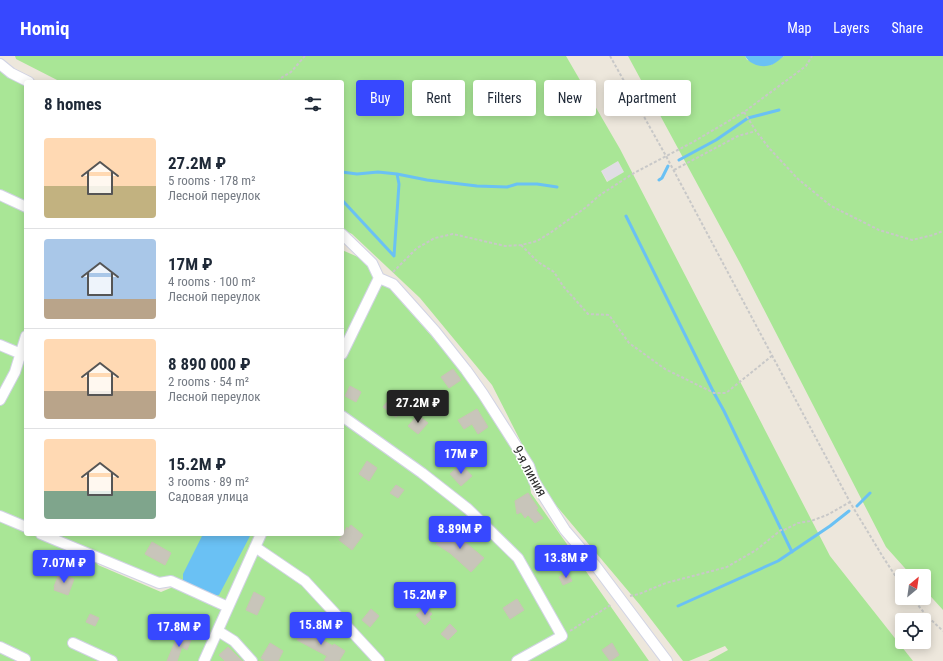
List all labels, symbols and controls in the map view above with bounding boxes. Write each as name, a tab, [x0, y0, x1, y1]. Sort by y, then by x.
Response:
text: Homiq	[20, 17, 69, 40]
text: Map	[787, 20, 811, 36]
text: Layers	[833, 20, 870, 36]
text: Share	[892, 20, 923, 36]
chip: Buy	[356, 80, 404, 116]
chip: Rent	[412, 80, 465, 116]
chip: Filters	[473, 80, 536, 116]
chip: New	[544, 80, 596, 116]
chip: Apartment	[604, 80, 691, 116]
icon: filters	[302, 93, 324, 115]
text: 8 homes	[44, 94, 102, 114]
text: 27.2M ₽	[168, 153, 226, 173]
icon: home	[76, 154, 124, 202]
text: 5 rooms · 178 m²	[168, 173, 255, 188]
text: Лесной переулок	[168, 188, 261, 203]
text: 17M ₽	[168, 254, 213, 274]
icon: home	[76, 255, 124, 303]
text: 4 rooms · 100 m²	[168, 274, 255, 289]
text: Лесной переулок	[168, 289, 261, 304]
text: 8 890 000 ₽	[168, 354, 251, 374]
icon: home	[76, 355, 124, 403]
text: 2 rooms · 54 m²	[168, 374, 249, 389]
text: Лесной переулок	[168, 389, 261, 404]
pin: 27.2M ₽	[381, 390, 455, 424]
text: 27.2M ₽	[396, 395, 440, 410]
pin: 17M ₽	[433, 441, 489, 475]
street label: 9-я линия	[510, 443, 550, 499]
text: 17M ₽	[444, 446, 478, 461]
text: 15.2M ₽	[168, 454, 226, 474]
icon: home	[76, 455, 124, 503]
text: 3 rooms · 89 m²	[168, 474, 249, 489]
text: Садовая улица	[168, 489, 249, 504]
pin: 8.89M ₽	[423, 516, 497, 550]
text: 8.89M ₽	[438, 521, 482, 536]
pin: 13.8M ₽	[529, 545, 603, 579]
pin: 7.07M ₽	[27, 550, 101, 584]
text: 13.8M ₽	[544, 550, 588, 565]
text: 7.07M ₽	[42, 555, 86, 570]
north arrow	[895, 569, 931, 605]
map controls	[895, 569, 931, 649]
pin: 15.2M ₽	[388, 582, 462, 616]
text: 15.2M ₽	[403, 587, 447, 602]
pin: 15.8M ₽	[284, 612, 358, 646]
button: locate	[895, 613, 931, 649]
pin: 17.8M ₽	[142, 614, 216, 648]
text: 15.8M ₽	[299, 617, 343, 632]
text: 17.8M ₽	[157, 619, 201, 634]

